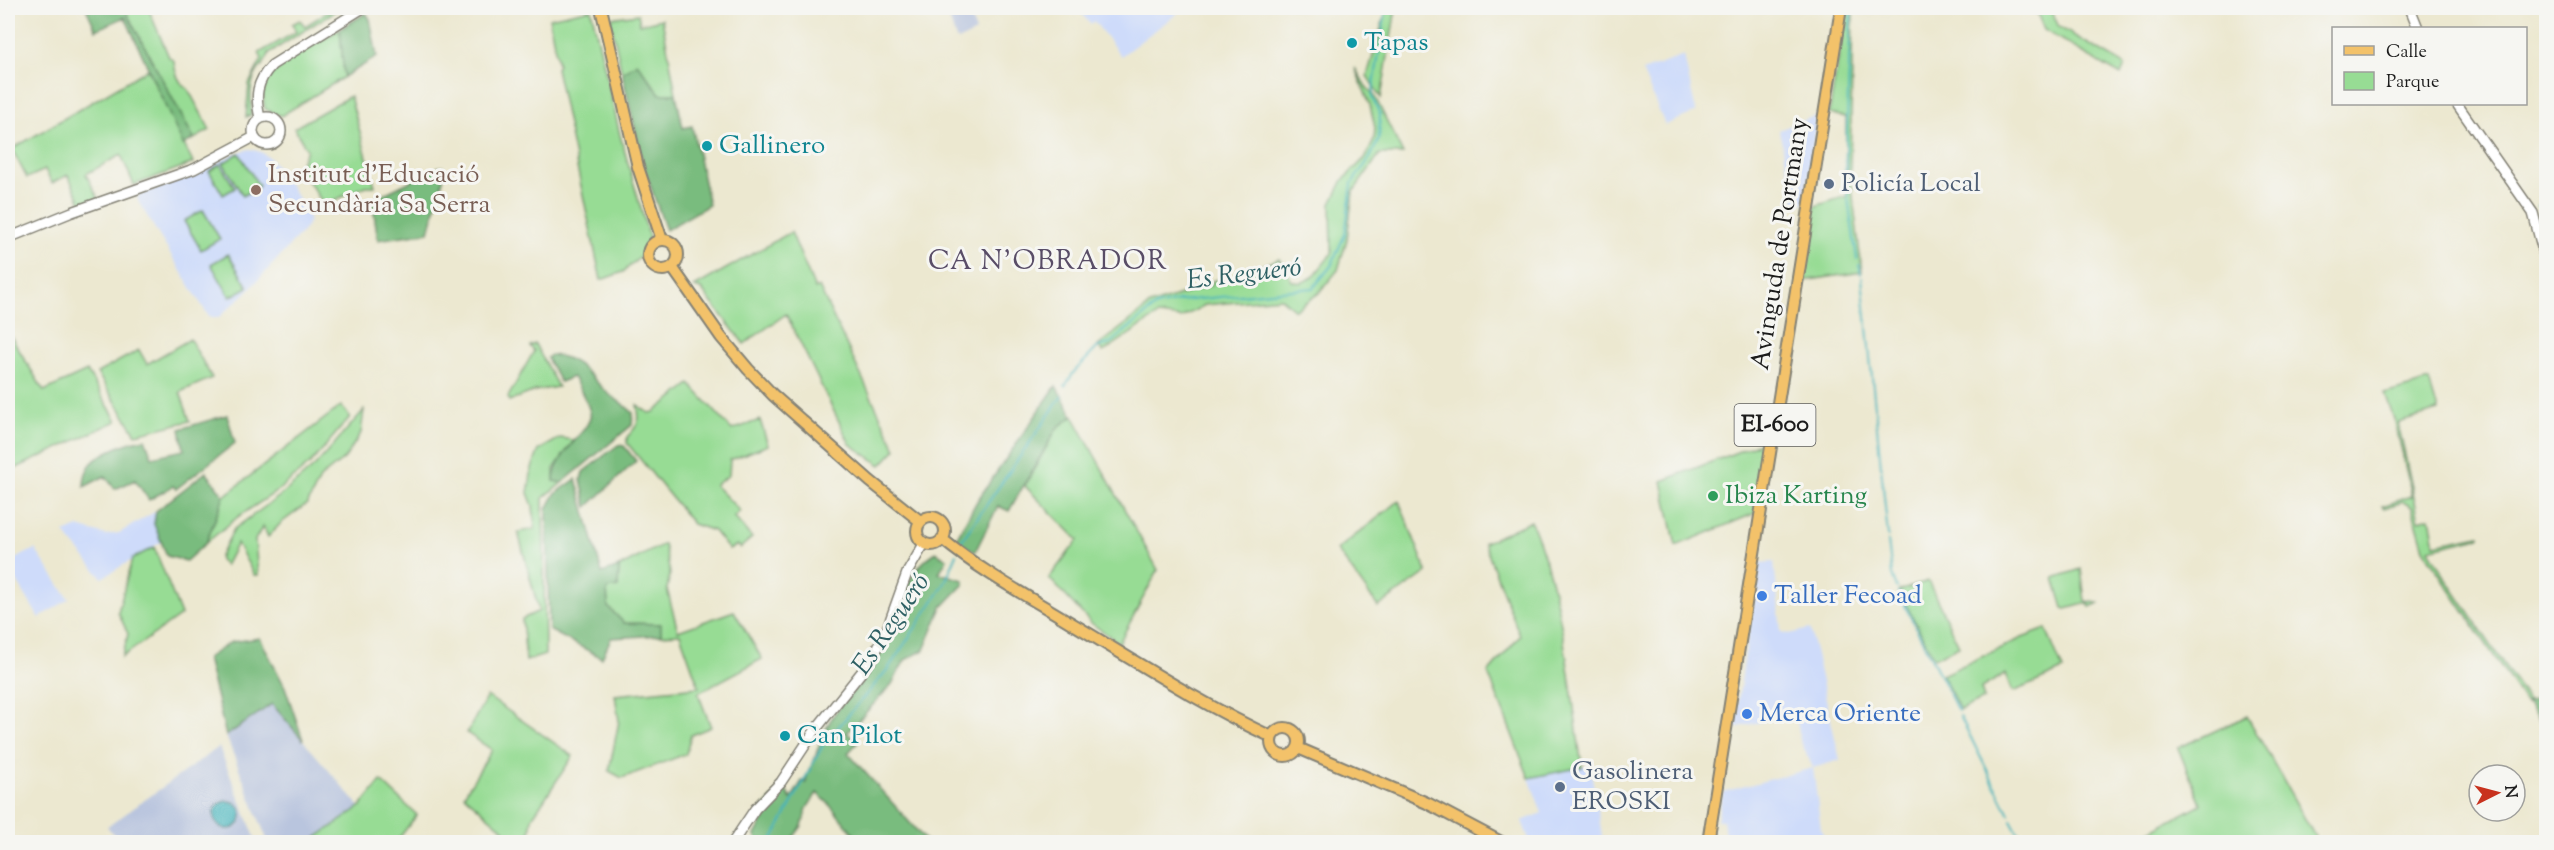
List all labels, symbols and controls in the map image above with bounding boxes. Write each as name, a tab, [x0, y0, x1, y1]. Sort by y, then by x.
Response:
place label: Tapas	[1364, 25, 1428, 62]
legend	[2332, 27, 2527, 105]
marker: Tapas	[1345, 36, 1359, 50]
text: Calle	[2386, 40, 2427, 66]
text: Parque	[2386, 70, 2439, 96]
street label: Avinguda de Portmany	[1743, 115, 1819, 373]
place label: Gallinero	[719, 128, 825, 165]
marker: Gallinero	[700, 139, 714, 153]
place label: Institut d'Educació Secundària Sa Serra	[268, 157, 491, 224]
place label: Policía Local	[1841, 166, 1981, 203]
marker: Policía Local	[1822, 177, 1836, 191]
marker: Institut d'Educació Secundària Sa Serra	[249, 183, 263, 197]
district label: CA N'OBRADOR	[928, 243, 1168, 282]
water label: Es Regueró	[1184, 249, 1304, 301]
road number: EI-600	[1734, 404, 1816, 446]
place label: Ibiza Karting	[1725, 478, 1867, 515]
marker: Ibiza Karting	[1706, 489, 1720, 503]
water label: Es Regueró	[844, 566, 940, 684]
place label: Taller Fecoad	[1774, 578, 1922, 615]
marker: Taller Fecoad	[1755, 589, 1769, 603]
place label: Merca Oriente	[1759, 696, 1921, 733]
marker: Merca Oriente	[1740, 707, 1754, 721]
place label: Can Pilot	[797, 718, 902, 755]
marker: Can Pilot	[778, 729, 792, 743]
place label: Gasolinera EROSKI	[1572, 754, 1693, 821]
north arrow	[2467, 763, 2527, 823]
marker: Gasolinera EROSKI	[1553, 780, 1567, 794]
text: N	[2497, 784, 2522, 799]

